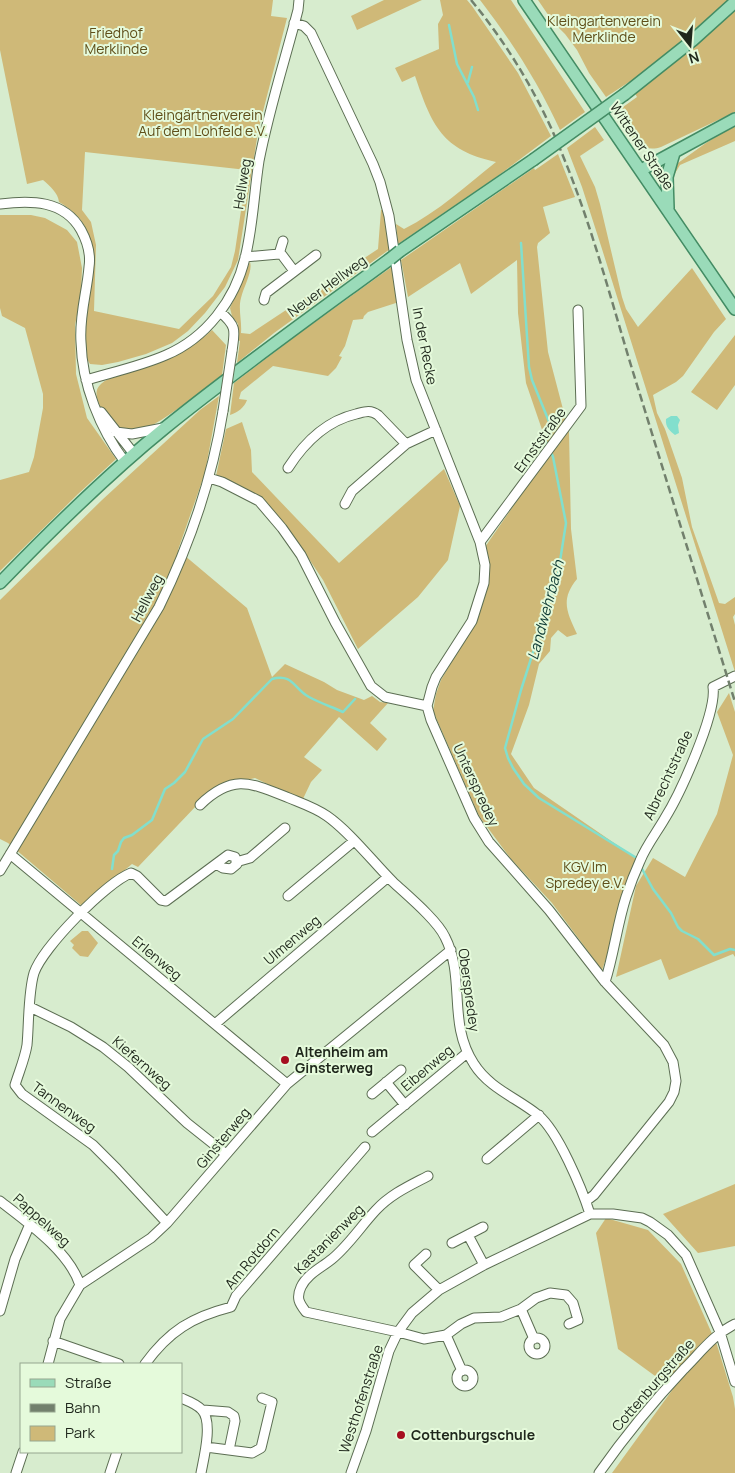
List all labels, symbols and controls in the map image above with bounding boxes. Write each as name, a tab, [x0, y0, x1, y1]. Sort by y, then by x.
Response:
park label: Kleingartenverein Merklinde	[547, 11, 661, 46]
north arrow	[665, 20, 715, 70]
park label: Friedhof Merklinde	[84, 23, 148, 58]
text: N	[686, 47, 702, 68]
street label: Wittener Straße	[606, 98, 679, 193]
park label: Kleingärtnerverein Auf dem Lohfeld e.V.	[138, 105, 268, 140]
street label: Hellweg	[228, 157, 255, 211]
street label: Neuer Hellweg	[283, 250, 370, 321]
street label: In der Recke	[409, 306, 442, 386]
street label: Ernststraße	[509, 403, 570, 476]
water label: Landwehrbach	[522, 557, 569, 662]
street label: Hellweg	[126, 571, 167, 625]
street label: Albrechtstraße	[638, 727, 697, 823]
street label: Unterspredey	[449, 740, 504, 830]
park label: KGV Im Spredey e.V.	[545, 857, 625, 892]
street label: Ulmenweg	[259, 910, 324, 969]
street label: Erlenweg	[128, 931, 186, 984]
street label: Oberspredey	[454, 947, 485, 1033]
street label: Kiefernweg	[109, 1032, 176, 1094]
street label: Eibenweg	[397, 1040, 457, 1095]
place label: Altenheim am Ginsterweg	[295, 1042, 388, 1077]
marker: Altenheim am Ginsterweg	[279, 1054, 291, 1066]
street label: Tannenweg	[28, 1077, 100, 1136]
street label: Ginsterweg	[191, 1103, 254, 1172]
street label: Pappelweg	[10, 1189, 75, 1250]
street label: Kastanienweg	[290, 1200, 368, 1278]
street label: Am Rotdorn	[220, 1222, 283, 1293]
street label: Cottenburgstraße	[607, 1334, 698, 1435]
street label: Westhofenstraße	[334, 1342, 387, 1456]
legend	[20, 1363, 182, 1453]
text: Straße	[65, 1372, 112, 1393]
text: Bahn	[65, 1397, 100, 1418]
text: Park	[65, 1422, 95, 1443]
place label: Cottenburgschule	[411, 1425, 535, 1444]
marker: Cottenburgschule	[395, 1429, 407, 1441]

